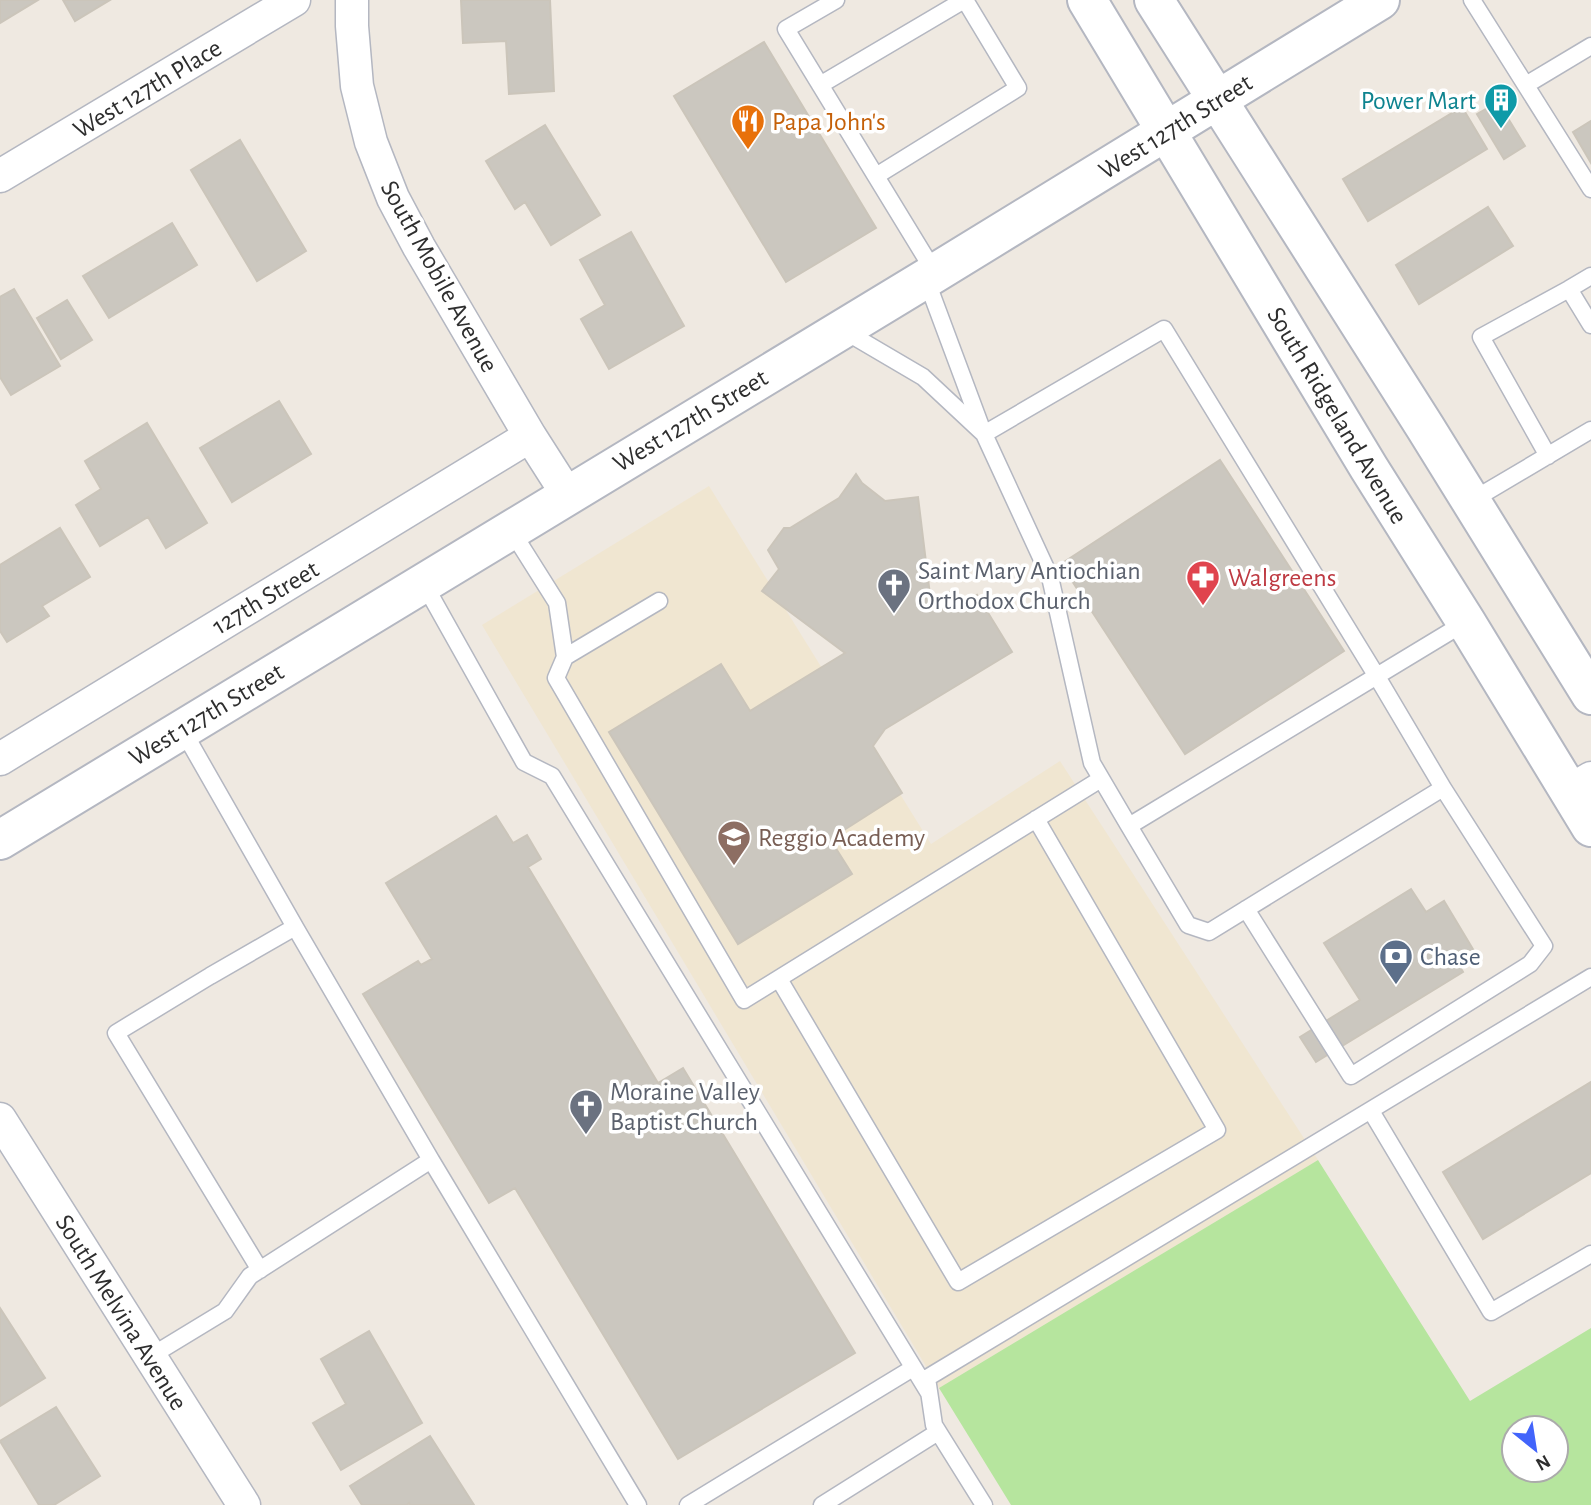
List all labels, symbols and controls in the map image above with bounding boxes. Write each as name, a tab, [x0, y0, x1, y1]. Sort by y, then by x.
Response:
street label: West 127th Place	[69, 34, 226, 143]
street label: West 127th Street	[1094, 69, 1257, 184]
building icon: Power Mart	[1482, 81, 1520, 130]
place label: Power Mart	[1361, 88, 1476, 114]
restaurant icon: Papa John's	[729, 102, 767, 151]
place label: Papa John's	[772, 109, 886, 135]
street label: South Mobile Avenue	[376, 176, 503, 377]
street label: South Ridgeland Avenue	[1262, 303, 1412, 528]
street label: West 127th Street	[609, 365, 772, 477]
street label: 127th Street	[208, 556, 323, 640]
place label: Saint Mary Antiochian Orthodox Church	[918, 558, 1141, 614]
pharmacy icon: Walgreens	[1184, 558, 1222, 607]
place label: Walgreens	[1228, 565, 1336, 591]
church icon: Saint Mary Antiochian Orthodox Church	[875, 566, 913, 615]
street label: West 127th Street	[125, 659, 288, 771]
school or university icon: Reggio Academy	[715, 818, 753, 867]
place label: Reggio Academy	[758, 825, 925, 851]
bank icon: Chase	[1377, 937, 1415, 986]
place label: Chase	[1420, 944, 1481, 970]
place label: Moraine Valley Baptist Church	[610, 1079, 760, 1135]
church icon: Moraine Valley Baptist Church	[567, 1087, 605, 1136]
street label: South Melvina Avenue	[50, 1210, 192, 1415]
north arrow	[1500, 1414, 1570, 1484]
text: N	[1532, 1451, 1553, 1474]

